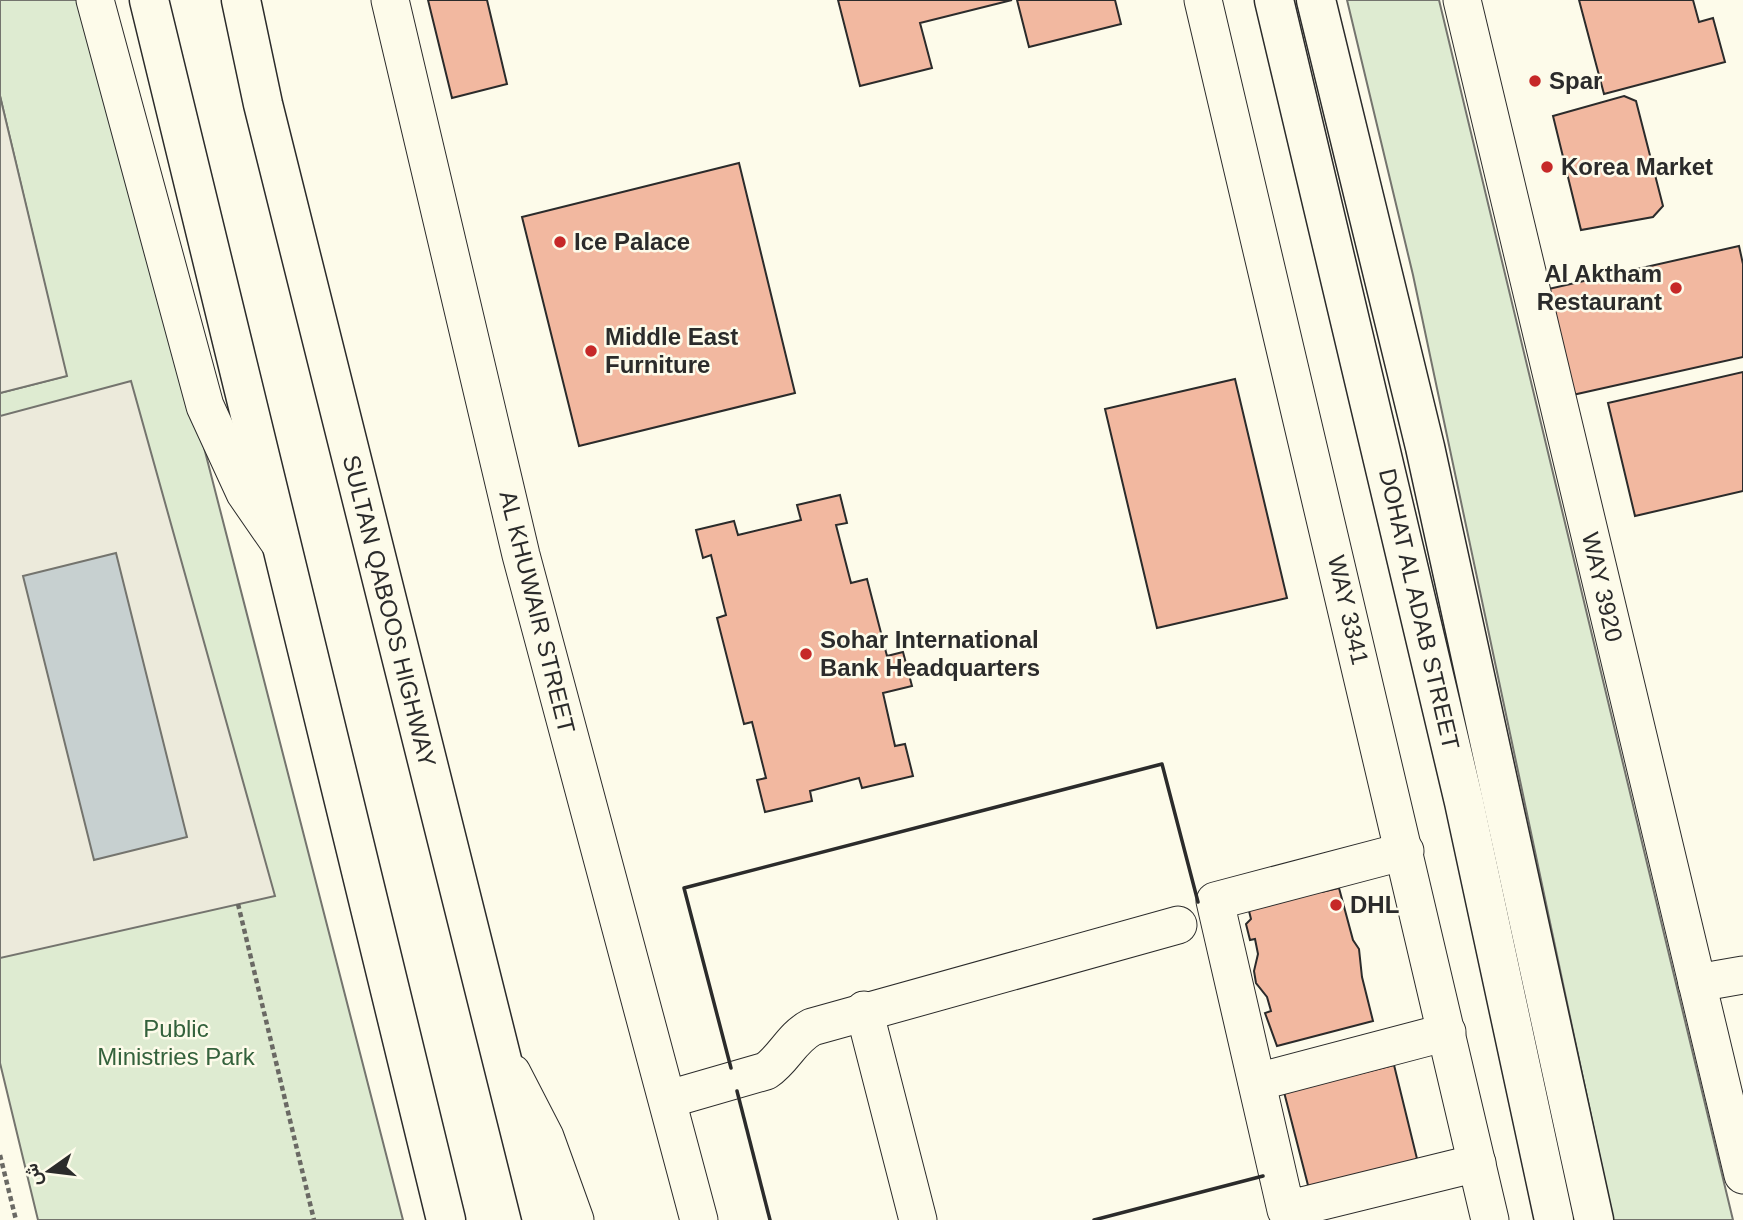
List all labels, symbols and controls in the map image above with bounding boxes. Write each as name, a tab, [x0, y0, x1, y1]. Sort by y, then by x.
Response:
place label: Spar	[1549, 67, 1602, 94]
marker: Spar	[1527, 73, 1543, 89]
place label: Korea Market	[1561, 153, 1713, 180]
marker: Korea Market	[1539, 159, 1555, 175]
place label: Ice Palace	[574, 228, 690, 255]
marker: Ice Palace	[552, 234, 568, 250]
place label: Al Aktham Restaurant	[1537, 260, 1662, 315]
marker: Al Aktham Restaurant	[1668, 280, 1684, 296]
place label: Middle East Furniture	[605, 323, 738, 378]
marker: Middle East Furniture	[583, 343, 599, 359]
street label: SULTAN QABOOS HIGHWAY	[338, 452, 441, 770]
street label: DOHAT AL ADAB STREET	[1374, 466, 1465, 752]
street label: AL KHUWAIR STREET	[494, 488, 581, 736]
street label: WAY 3920	[1577, 529, 1628, 644]
street label: WAY 3341	[1323, 552, 1374, 667]
place label: Sohar International Bank Headquarters	[820, 626, 1040, 681]
marker: Sohar International Bank Headquarters	[798, 646, 814, 662]
place label: DHL	[1350, 891, 1399, 918]
marker: DHL	[1328, 897, 1344, 913]
park label: Public Ministries Park	[97, 1015, 256, 1070]
north arrow	[14, 1136, 84, 1206]
text: ش	[20, 1161, 47, 1189]

